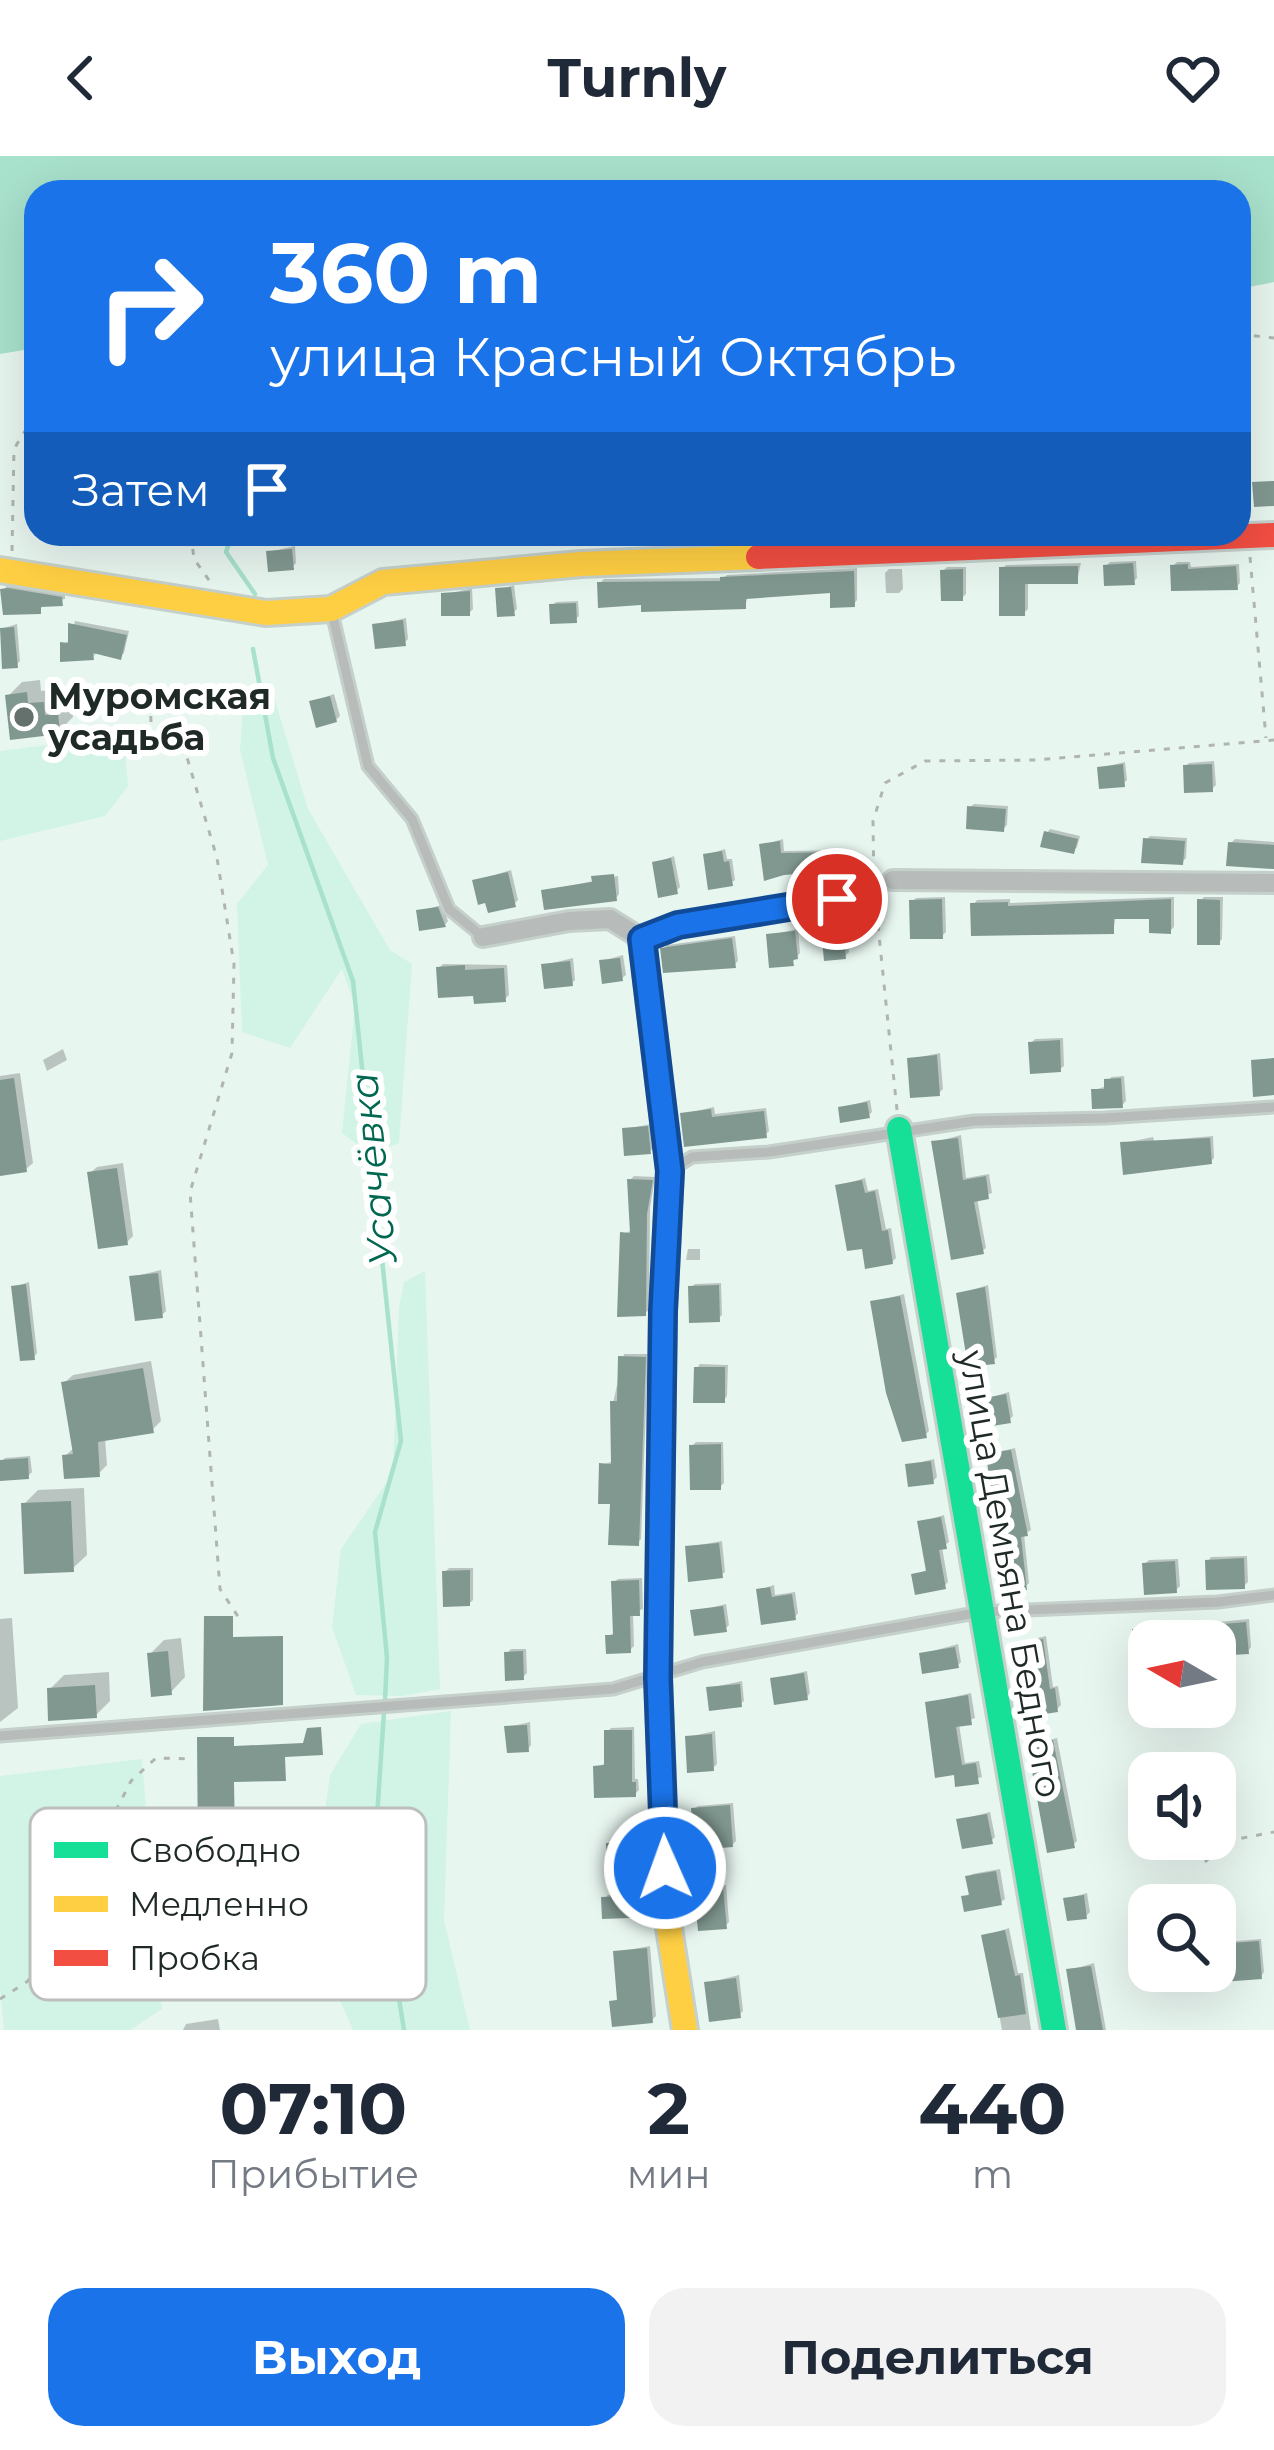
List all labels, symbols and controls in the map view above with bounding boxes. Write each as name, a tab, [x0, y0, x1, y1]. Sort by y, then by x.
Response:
icon: back	[48, 45, 114, 111]
text: Turnly	[548, 45, 726, 111]
icon: heart	[1160, 45, 1226, 111]
text: 360 m	[270, 222, 542, 324]
icon: right	[72, 228, 228, 384]
text: улица Красный Октябрь	[270, 324, 956, 390]
icon: arrive	[234, 456, 300, 522]
text: Затем	[72, 462, 210, 517]
place label: Муромская усадьба	[47, 674, 271, 759]
marker: Муромская усадьба	[11, 704, 37, 730]
pin	[786, 848, 888, 950]
icon: arrive	[804, 866, 870, 932]
water label: Усачёвка	[339, 1070, 407, 1268]
street label: улица Демьяна Бедного	[950, 1346, 1072, 1801]
north arrow	[1128, 1620, 1236, 1728]
map controls	[1128, 1620, 1236, 1992]
button: sound	[1128, 1752, 1236, 1860]
position arrow	[602, 1805, 728, 1931]
legend	[30, 1808, 426, 2000]
text: Свободно	[129, 1830, 301, 1870]
text: Медленно	[129, 1884, 309, 1924]
button: search	[1128, 1884, 1236, 1992]
text: Пробка	[129, 1938, 260, 1978]
text: 07:10	[219, 2064, 407, 2152]
text: 2	[647, 2064, 690, 2152]
text: 440	[918, 2064, 1066, 2152]
text: Прибытие	[208, 2150, 419, 2198]
text: мин	[627, 2150, 711, 2198]
text: m	[972, 2150, 1013, 2198]
button: Выход	[48, 2288, 625, 2426]
button: Поделиться	[649, 2288, 1226, 2426]

